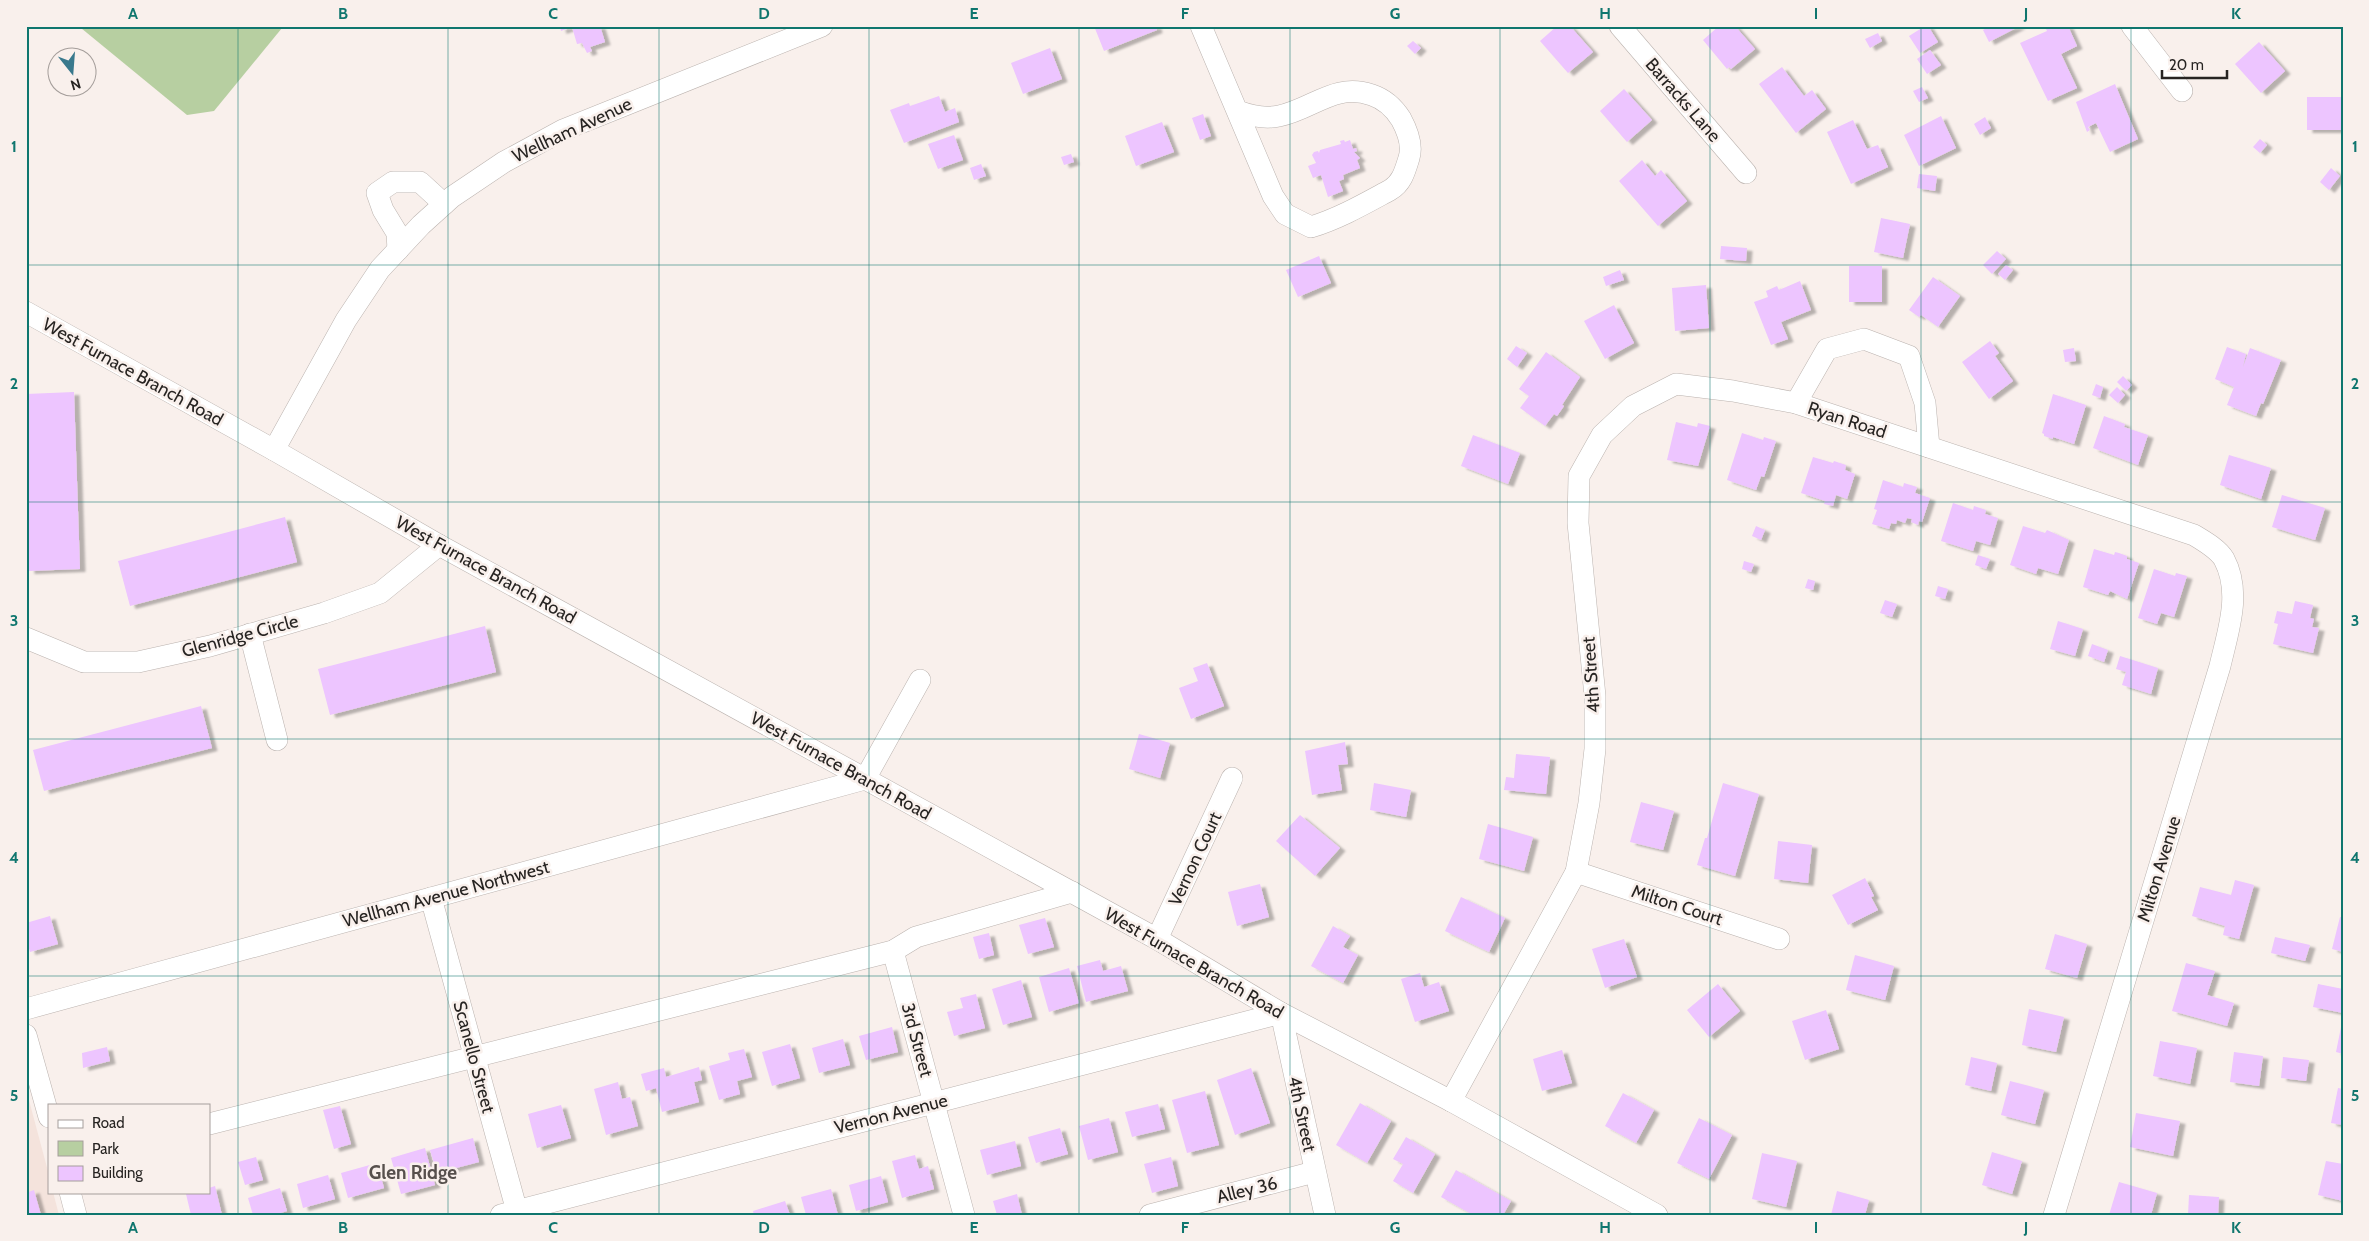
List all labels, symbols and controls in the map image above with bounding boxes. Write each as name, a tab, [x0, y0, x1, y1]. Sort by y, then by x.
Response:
text: A	[128, 4, 138, 23]
text: B	[338, 4, 348, 23]
text: C	[548, 4, 558, 23]
text: D	[758, 4, 770, 23]
text: E	[969, 4, 979, 23]
text: F	[1181, 4, 1190, 23]
text: G	[1390, 4, 1400, 23]
text: H	[1599, 4, 1611, 23]
text: I	[1814, 4, 1818, 23]
text: J	[2023, 4, 2028, 23]
text: K	[2231, 4, 2241, 23]
north arrow	[48, 48, 98, 98]
scale bar	[2162, 48, 2226, 80]
street label: Barracks Lane	[1641, 54, 1725, 146]
text: 20 m	[2169, 56, 2204, 74]
text: N	[68, 74, 83, 94]
street label: Wellham Avenue	[509, 93, 635, 167]
text: 1	[11, 137, 17, 156]
text: 1	[2352, 137, 2358, 156]
street label: West Furnace Branch Road	[39, 313, 227, 431]
text: 2	[10, 374, 18, 393]
text: 2	[2351, 374, 2359, 393]
street label: Ryan Road	[1805, 397, 1889, 443]
street label: West Furnace Branch Road	[392, 511, 580, 629]
street label: Glenridge Circle	[179, 610, 301, 662]
text: 3	[10, 611, 18, 630]
text: 3	[2351, 611, 2359, 630]
street label: 4th Street	[1577, 636, 1605, 714]
street label: West Furnace Branch Road	[747, 707, 935, 825]
street label: Vernon Court	[1164, 809, 1226, 909]
street label: Milton Avenue	[2132, 813, 2186, 925]
text: 4	[9, 848, 19, 867]
text: 4	[2350, 848, 2360, 867]
street label: Wellham Avenue Northwest	[340, 856, 552, 932]
street label: Milton Court	[1629, 880, 1725, 930]
street label: West Furnace Branch Road	[1101, 903, 1287, 1023]
street label: Scanello Street	[448, 998, 500, 1116]
street label: 3rd Street	[897, 1001, 937, 1079]
street label: 4th Street	[1283, 1074, 1321, 1154]
text: 5	[10, 1086, 18, 1105]
text: 5	[2351, 1086, 2359, 1105]
street label: Vernon Avenue	[832, 1089, 950, 1139]
legend	[48, 1104, 210, 1194]
text: Road	[92, 1114, 125, 1132]
text: Park	[92, 1140, 119, 1158]
district label: Glen Ridge	[369, 1161, 457, 1184]
text: Building	[92, 1164, 143, 1182]
street label: Alley 36	[1214, 1172, 1280, 1208]
text: A	[128, 1218, 138, 1237]
text: B	[338, 1218, 348, 1237]
text: C	[548, 1218, 558, 1237]
text: D	[758, 1218, 770, 1237]
text: E	[969, 1218, 979, 1237]
text: F	[1181, 1218, 1190, 1237]
text: G	[1390, 1218, 1400, 1237]
text: H	[1599, 1218, 1611, 1237]
text: I	[1814, 1218, 1818, 1237]
text: J	[2023, 1218, 2028, 1237]
text: K	[2231, 1218, 2241, 1237]

